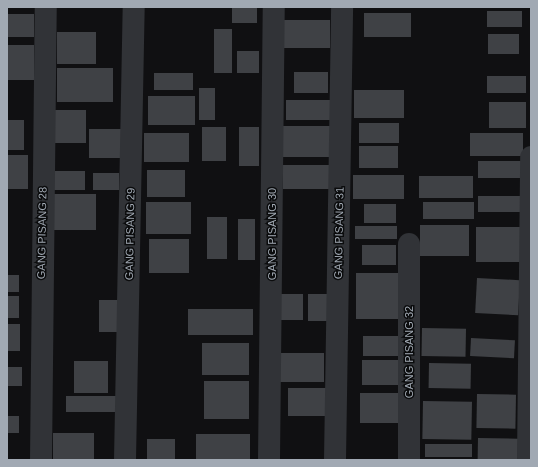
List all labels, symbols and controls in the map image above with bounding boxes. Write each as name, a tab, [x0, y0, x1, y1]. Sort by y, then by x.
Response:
street label: GANG PISANG 28	[35, 187, 49, 279]
street label: GANG PISANG 31	[332, 187, 346, 279]
street label: GANG PISANG 29	[123, 188, 137, 280]
street label: GANG PISANG 30	[265, 188, 279, 280]
street label: GANG PISANG 32	[402, 306, 416, 398]

